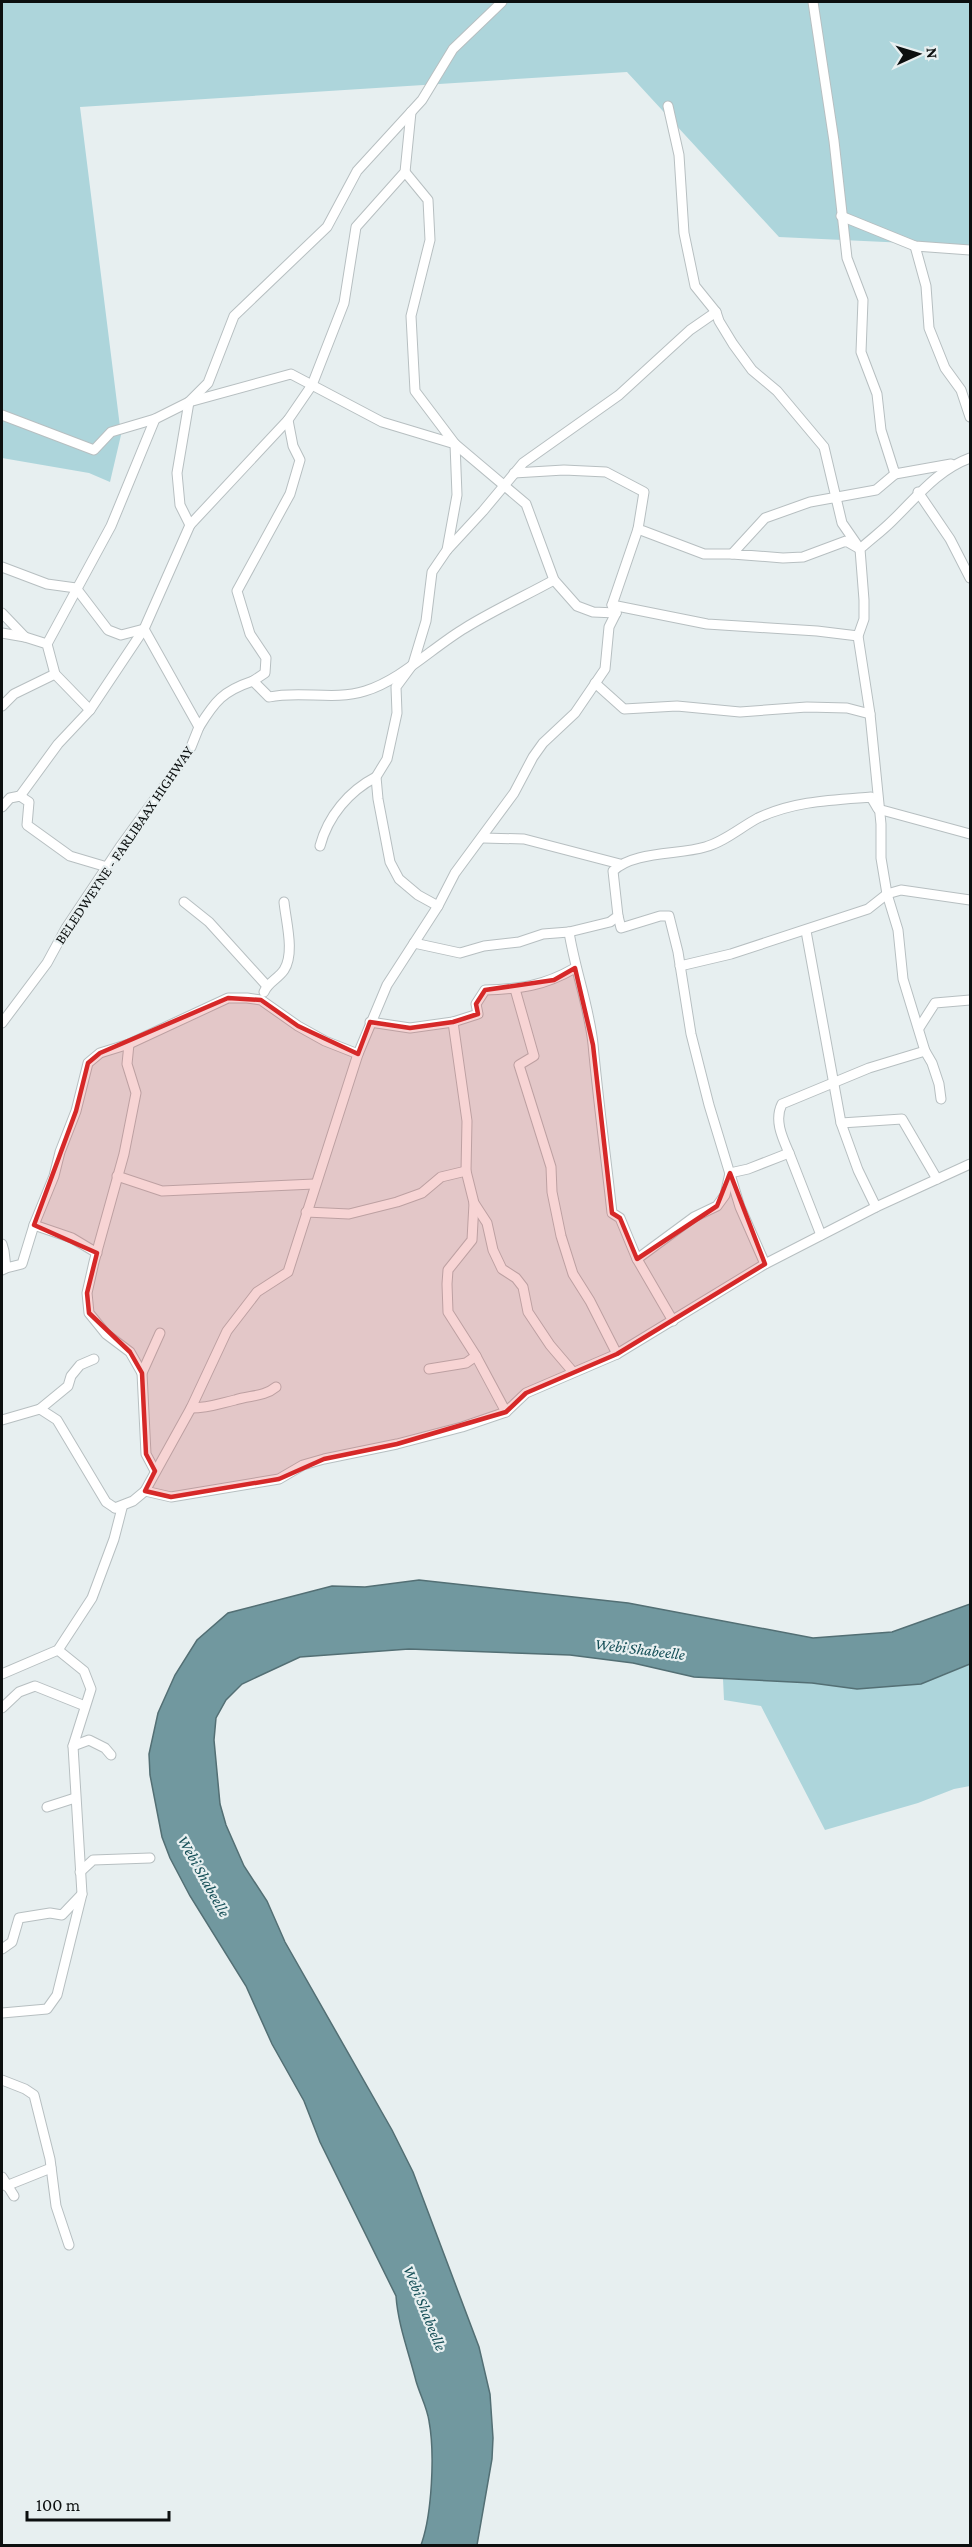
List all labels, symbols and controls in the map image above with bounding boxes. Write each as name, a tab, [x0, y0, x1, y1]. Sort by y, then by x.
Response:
north arrow	[888, 24, 948, 84]
text: N	[924, 47, 941, 59]
street label: BELEDWEYNE - FARLIBAAX HIGHWAY	[52, 743, 196, 947]
water label: Webi Shabeelle	[594, 1635, 686, 1663]
water label: Webi Shabeelle	[175, 1832, 233, 1920]
water label: Webi Shabeelle	[400, 2263, 450, 2353]
scale bar	[27, 2484, 170, 2522]
text: 100 m	[36, 2495, 81, 2515]

